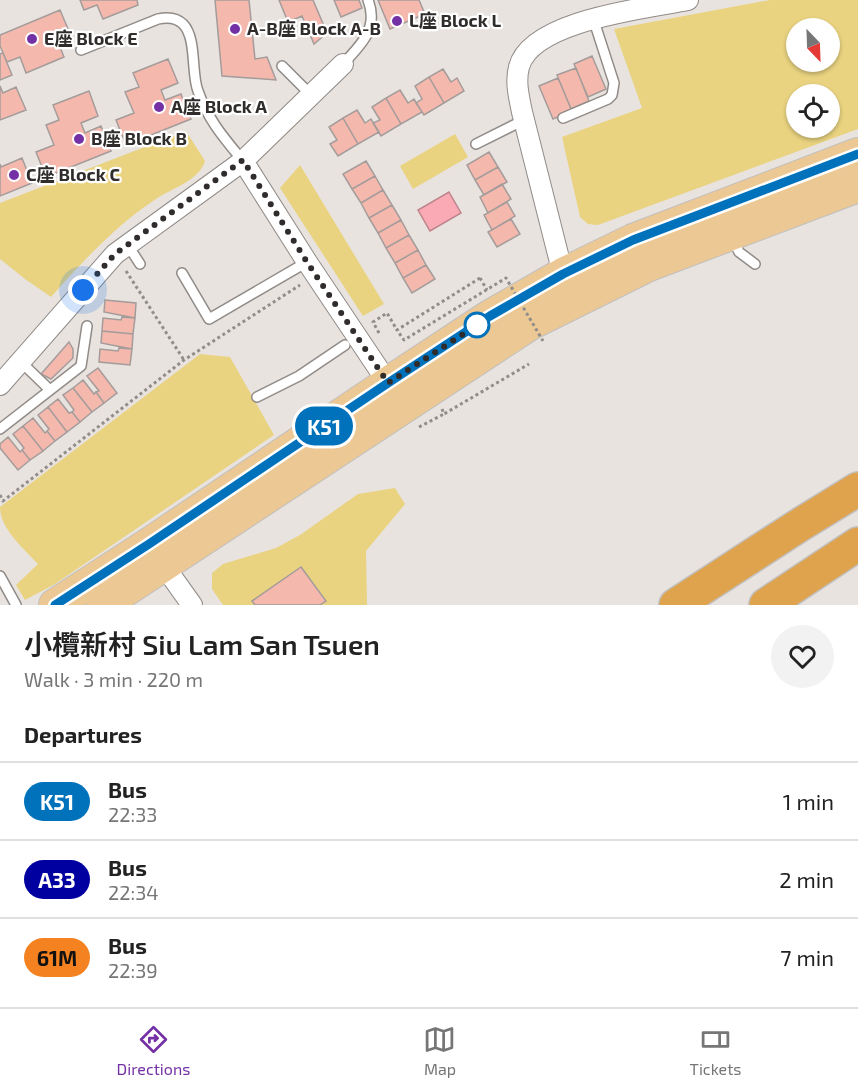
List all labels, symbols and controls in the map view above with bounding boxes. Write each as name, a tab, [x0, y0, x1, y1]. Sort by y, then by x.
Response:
place label: L座 Block L	[409, 9, 502, 31]
marker: L座 Block L	[390, 14, 404, 28]
place label: A-B座 Block A-B	[247, 17, 381, 39]
north arrow	[786, 18, 840, 72]
map controls	[786, 18, 840, 138]
marker: A-B座 Block A-B	[228, 22, 242, 36]
place label: E座 Block E	[44, 27, 138, 49]
marker: E座 Block E	[25, 32, 39, 46]
button: locate	[786, 84, 840, 138]
place label: A座 Block A	[171, 95, 267, 117]
marker: A座 Block A	[152, 100, 166, 114]
place label: B座 Block B	[91, 127, 187, 149]
marker: B座 Block B	[72, 132, 86, 146]
place label: C座 Block C	[26, 163, 121, 185]
marker: C座 Block C	[7, 168, 21, 182]
your location	[68, 275, 98, 305]
unlabelled marker	[464, 312, 490, 338]
line badge: K51	[290, 406, 358, 446]
text: K51	[307, 414, 341, 439]
button: heart	[771, 625, 834, 688]
text: 小欖新村 Siu Lam San Tsuen	[24, 627, 380, 661]
text: Walk · 3 min · 220 m	[24, 667, 203, 691]
text: Departures	[24, 721, 142, 747]
text: Bus	[108, 776, 147, 802]
text: 1 min	[783, 788, 834, 814]
text: K51	[40, 789, 74, 814]
text: 22:33	[108, 802, 157, 826]
text: Bus	[108, 854, 147, 880]
text: 2 min	[779, 866, 834, 892]
text: A33	[38, 867, 76, 892]
text: 22:34	[108, 880, 159, 904]
text: Bus	[108, 932, 147, 958]
text: 7 min	[780, 944, 834, 970]
text: 61M	[37, 945, 77, 970]
text: 22:39	[108, 958, 158, 982]
tab: Directions	[117, 1023, 190, 1078]
tab: Map	[423, 1023, 456, 1078]
tab: Tickets	[690, 1023, 741, 1078]

